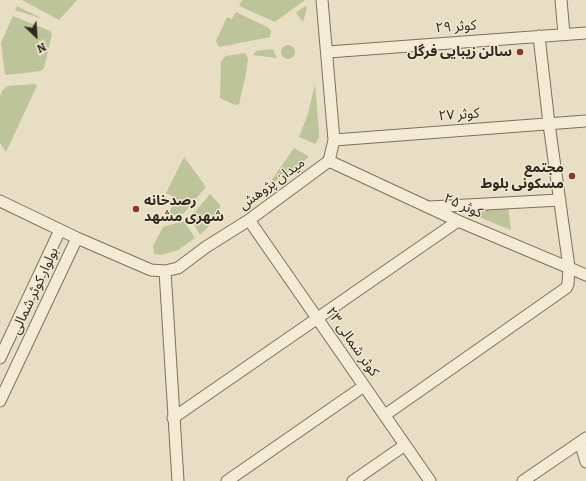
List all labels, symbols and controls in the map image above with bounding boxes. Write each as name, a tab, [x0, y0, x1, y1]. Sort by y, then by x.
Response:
north arrow	[16, 16, 56, 56]
street label: کوثر ۲۹	[435, 17, 477, 37]
text: N	[35, 40, 48, 55]
place label: سالن زیبایی فرگل	[407, 44, 512, 60]
marker: سالن زیبایی فرگل	[515, 47, 525, 57]
street label: کوثر ۲۷	[438, 105, 480, 125]
street label: میدان پژوهش	[236, 154, 308, 214]
place label: مجتمع مسکونی بلوط	[481, 160, 564, 192]
marker: مجتمع مسکونی بلوط	[567, 171, 577, 181]
street label: کوثر ۲۵	[441, 190, 485, 222]
place label: رصدخانه شهری مشهد	[144, 193, 224, 226]
marker: رصدخانه شهری مشهد	[131, 204, 141, 214]
street label: بولوار کوثر شمالی	[8, 245, 62, 337]
street label: کوثر شمالی ۲۳	[322, 304, 382, 380]

